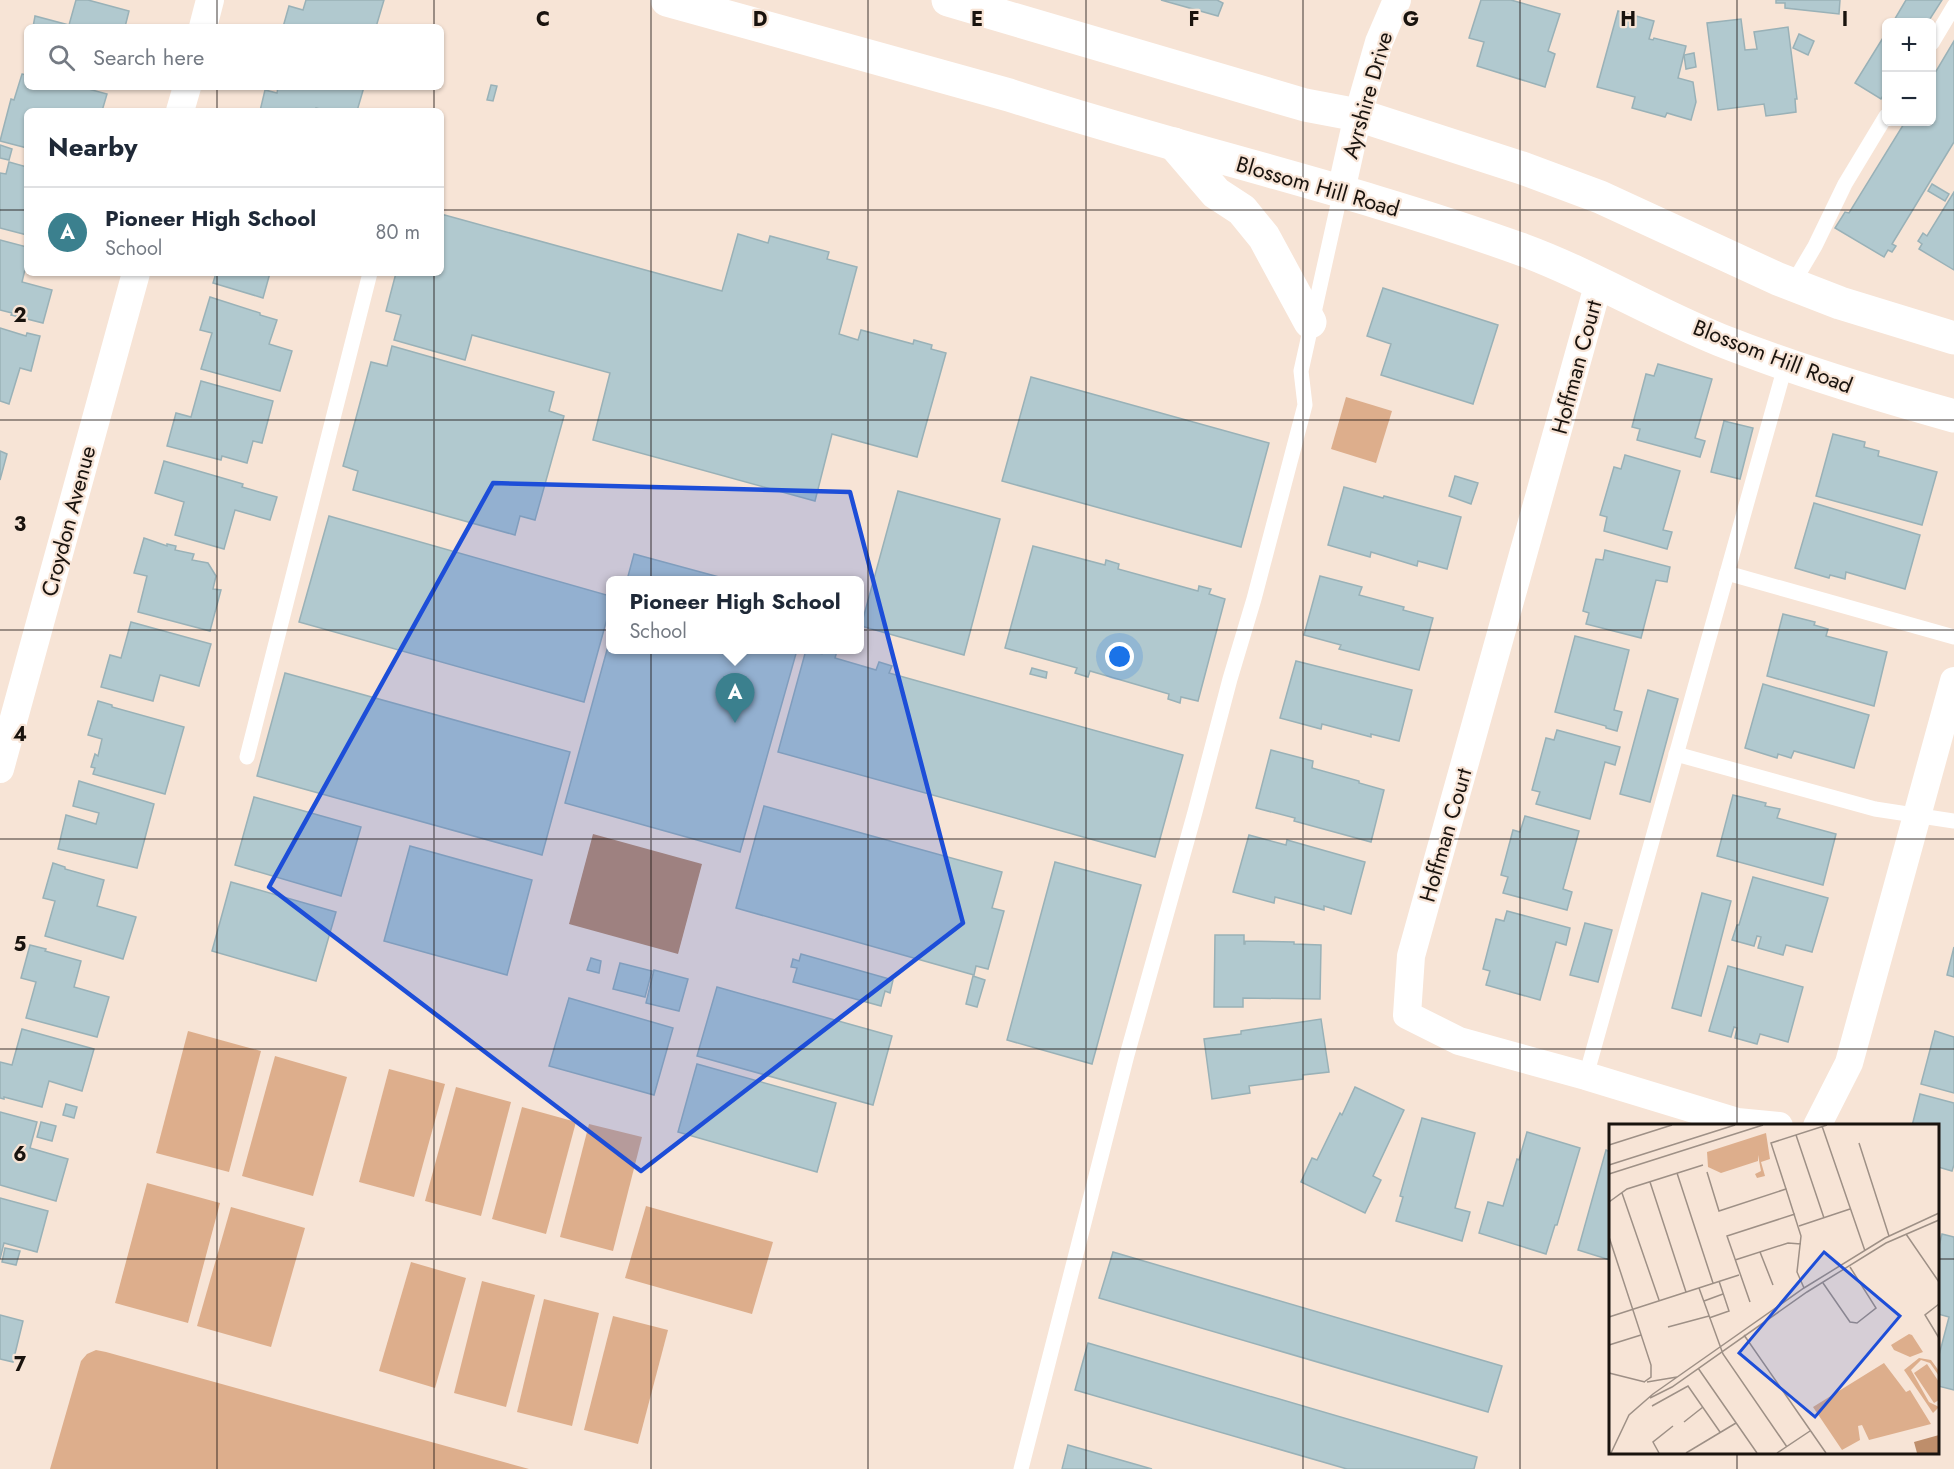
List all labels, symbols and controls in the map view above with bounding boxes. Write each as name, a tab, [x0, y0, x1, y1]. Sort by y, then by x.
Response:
text: C	[536, 5, 550, 34]
text: D	[753, 5, 767, 34]
text: E	[971, 5, 983, 34]
text: F	[1188, 5, 1200, 34]
text: G	[1403, 5, 1419, 34]
text: H	[1620, 5, 1636, 34]
text: I	[1842, 5, 1848, 34]
map controls	[1882, 18, 1936, 126]
button: +	[1882, 18, 1936, 72]
search box	[24, 24, 444, 90]
street label: Ayrshire Drive	[1334, 28, 1400, 162]
icon: search	[45, 41, 78, 74]
text: Search here	[93, 41, 204, 73]
button: −	[1882, 72, 1936, 126]
text: Nearby	[48, 128, 137, 166]
street label: Blossom Hill Road	[1233, 147, 1403, 225]
text: Pioneer High School	[105, 202, 316, 234]
text: A	[60, 218, 75, 247]
text: 80 m	[375, 218, 420, 247]
text: School	[105, 234, 162, 263]
street label: Hoffman Court	[1543, 296, 1609, 438]
text: 2	[13, 301, 27, 330]
street label: Blossom Hill Road	[1689, 311, 1857, 401]
street label: Croydon Avenue	[33, 442, 103, 600]
text: 3	[14, 510, 26, 539]
popup	[606, 576, 864, 654]
text: Pioneer High School	[629, 585, 841, 617]
text: School	[629, 617, 687, 646]
your location	[1105, 642, 1134, 671]
pin: A	[716, 674, 754, 723]
text: 4	[13, 720, 27, 749]
street label: Hoffman Court	[1411, 764, 1480, 906]
text: 5	[14, 930, 27, 959]
inset map	[1609, 1124, 1939, 1454]
text: 6	[13, 1140, 27, 1169]
text: 7	[14, 1350, 27, 1379]

